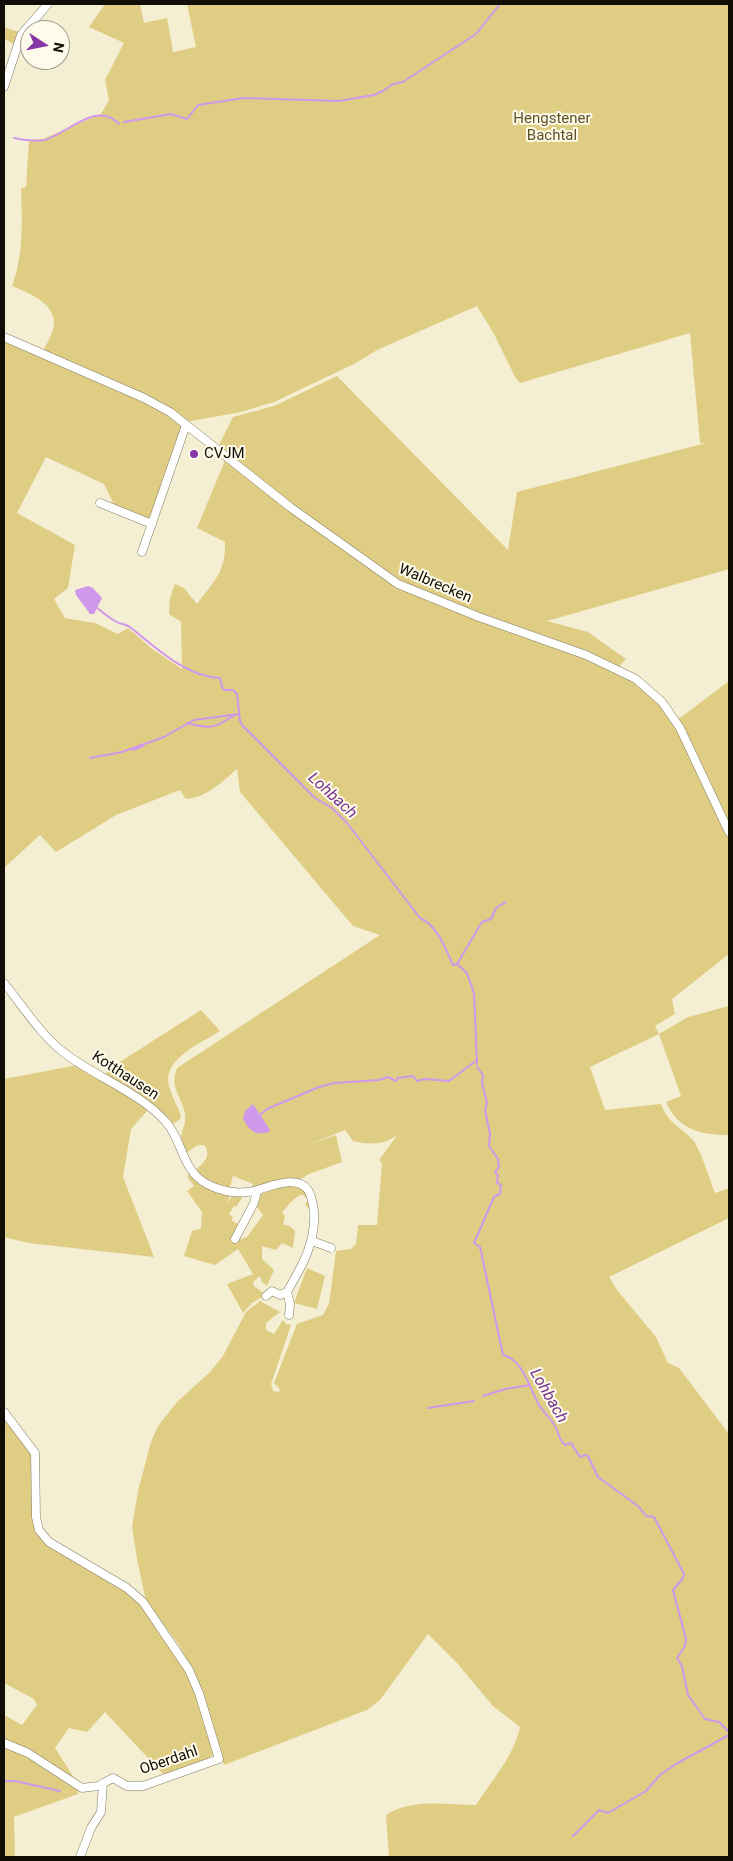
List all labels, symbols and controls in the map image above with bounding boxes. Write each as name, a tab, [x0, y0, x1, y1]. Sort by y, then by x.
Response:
north arrow	[20, 20, 70, 70]
text: N	[50, 41, 68, 54]
park label: Hengstener Bachtal	[513, 110, 591, 145]
place label: CVJM	[204, 445, 245, 463]
marker: CVJM	[188, 448, 200, 460]
street label: Walbrecken	[396, 561, 474, 607]
water label: Lohbach	[303, 769, 361, 823]
street label: Kotthausen	[88, 1048, 162, 1104]
water label: Lohbach	[525, 1365, 571, 1427]
street label: Oberdahl	[138, 1743, 200, 1779]

